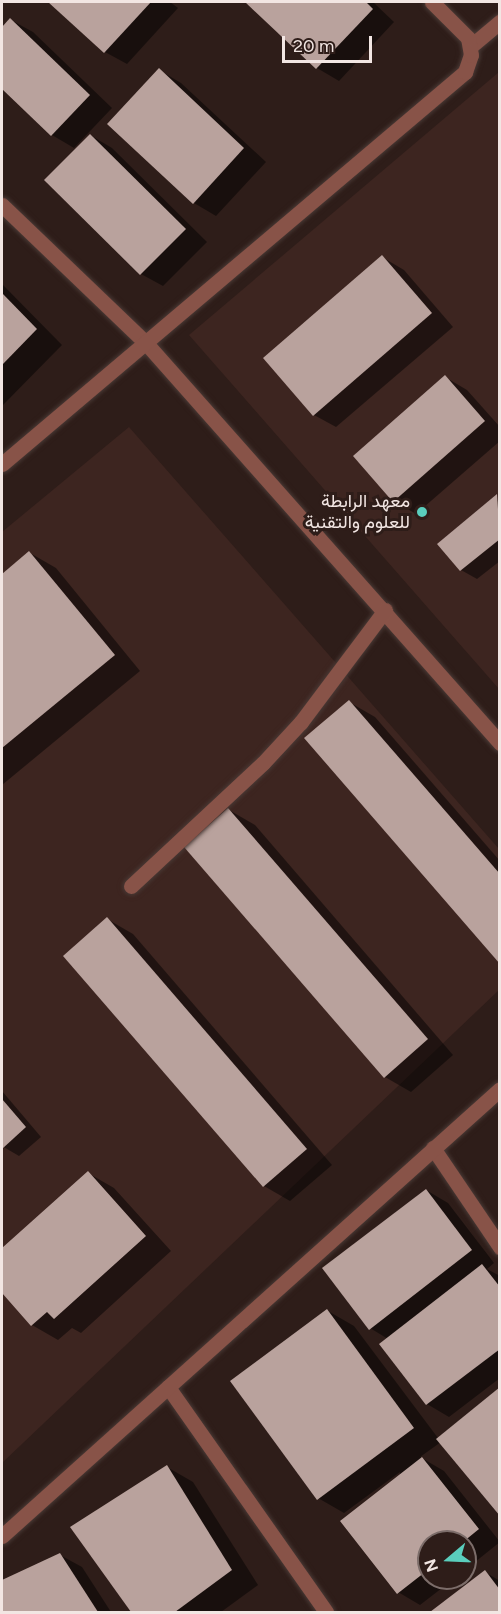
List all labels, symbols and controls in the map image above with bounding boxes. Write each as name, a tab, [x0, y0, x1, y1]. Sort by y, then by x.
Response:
scale bar	[285, 24, 375, 62]
text: 20 m	[293, 35, 334, 57]
place label: معهد الرابطة للعلوم والتقنية	[305, 491, 410, 534]
marker: معهد الرابطة للعلوم والتقنية	[415, 505, 429, 519]
north arrow	[417, 1530, 477, 1590]
text: N	[420, 1556, 442, 1574]

